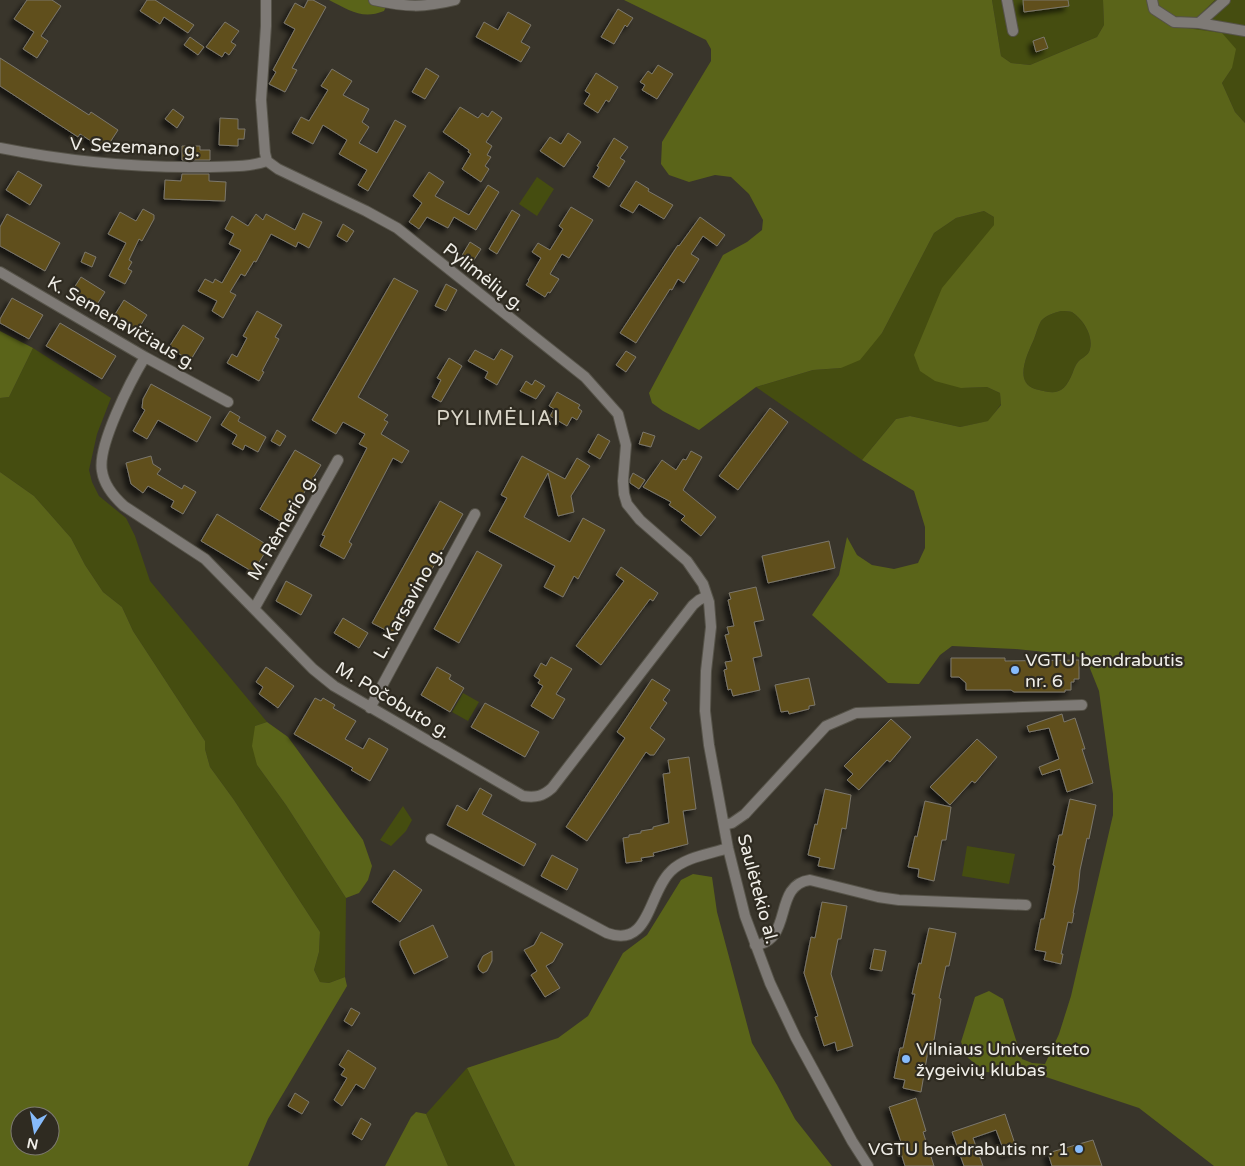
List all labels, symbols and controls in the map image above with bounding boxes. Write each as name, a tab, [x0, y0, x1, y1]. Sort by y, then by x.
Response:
street label: V. Sezemano g.	[69, 133, 201, 161]
street label: Pylimėlių g.	[439, 238, 529, 316]
street label: K. Semenavičiaus g.	[43, 271, 201, 375]
district label: PYLIMĖLIAI	[436, 407, 560, 431]
street label: M. Rėmerio g.	[243, 470, 321, 584]
street label: L. Karsavino g.	[368, 543, 448, 663]
place label: VGTU bendrabutis nr. 6	[1025, 649, 1183, 692]
street label: M. Počobuto g.	[331, 657, 455, 743]
marker: VGTU bendrabutis nr. 6	[1009, 664, 1021, 676]
street label: Saulėtekio al.	[733, 832, 783, 946]
place label: Vilniaus Universiteto žygeivių klubas	[916, 1038, 1090, 1081]
marker: Vilniaus Universiteto žygeivių klubas	[900, 1053, 912, 1065]
north arrow	[10, 1106, 60, 1156]
text: N	[25, 1134, 40, 1153]
place label: VGTU bendrabutis nr. 1	[868, 1138, 1069, 1160]
marker: VGTU bendrabutis nr. 1	[1073, 1143, 1085, 1155]

